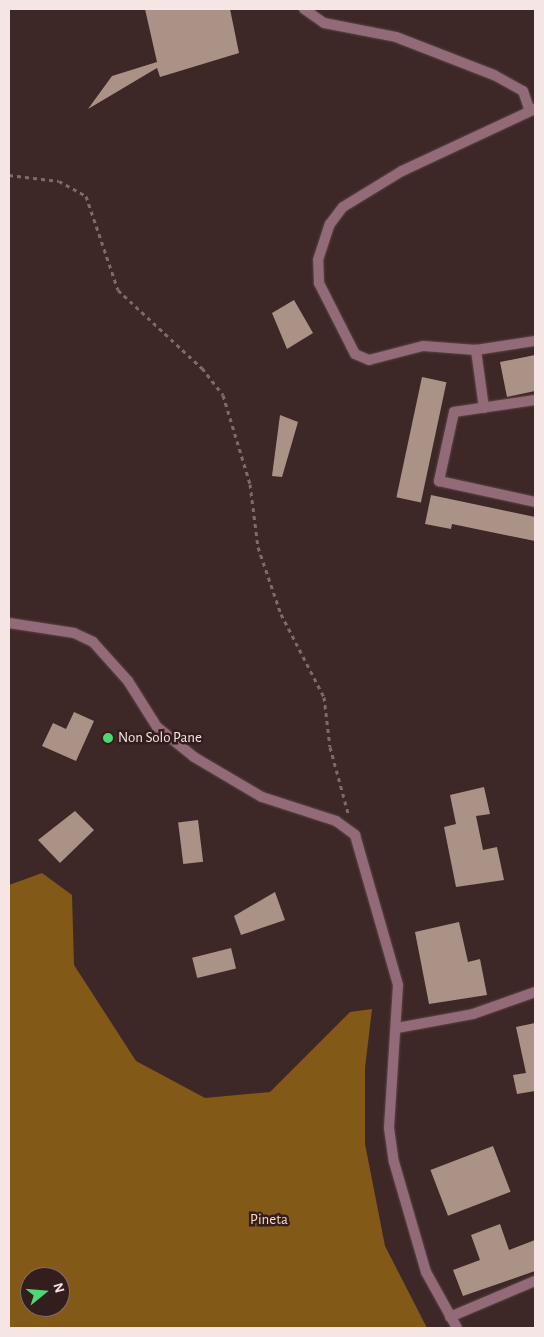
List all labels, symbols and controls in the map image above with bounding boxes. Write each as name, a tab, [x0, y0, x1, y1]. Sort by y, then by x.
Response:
place label: Non Solo Pane	[118, 729, 202, 747]
marker: Non Solo Pane	[102, 732, 114, 744]
park label: Pineta	[250, 1211, 288, 1229]
north arrow	[20, 1267, 70, 1317]
text: N	[50, 1281, 67, 1295]

